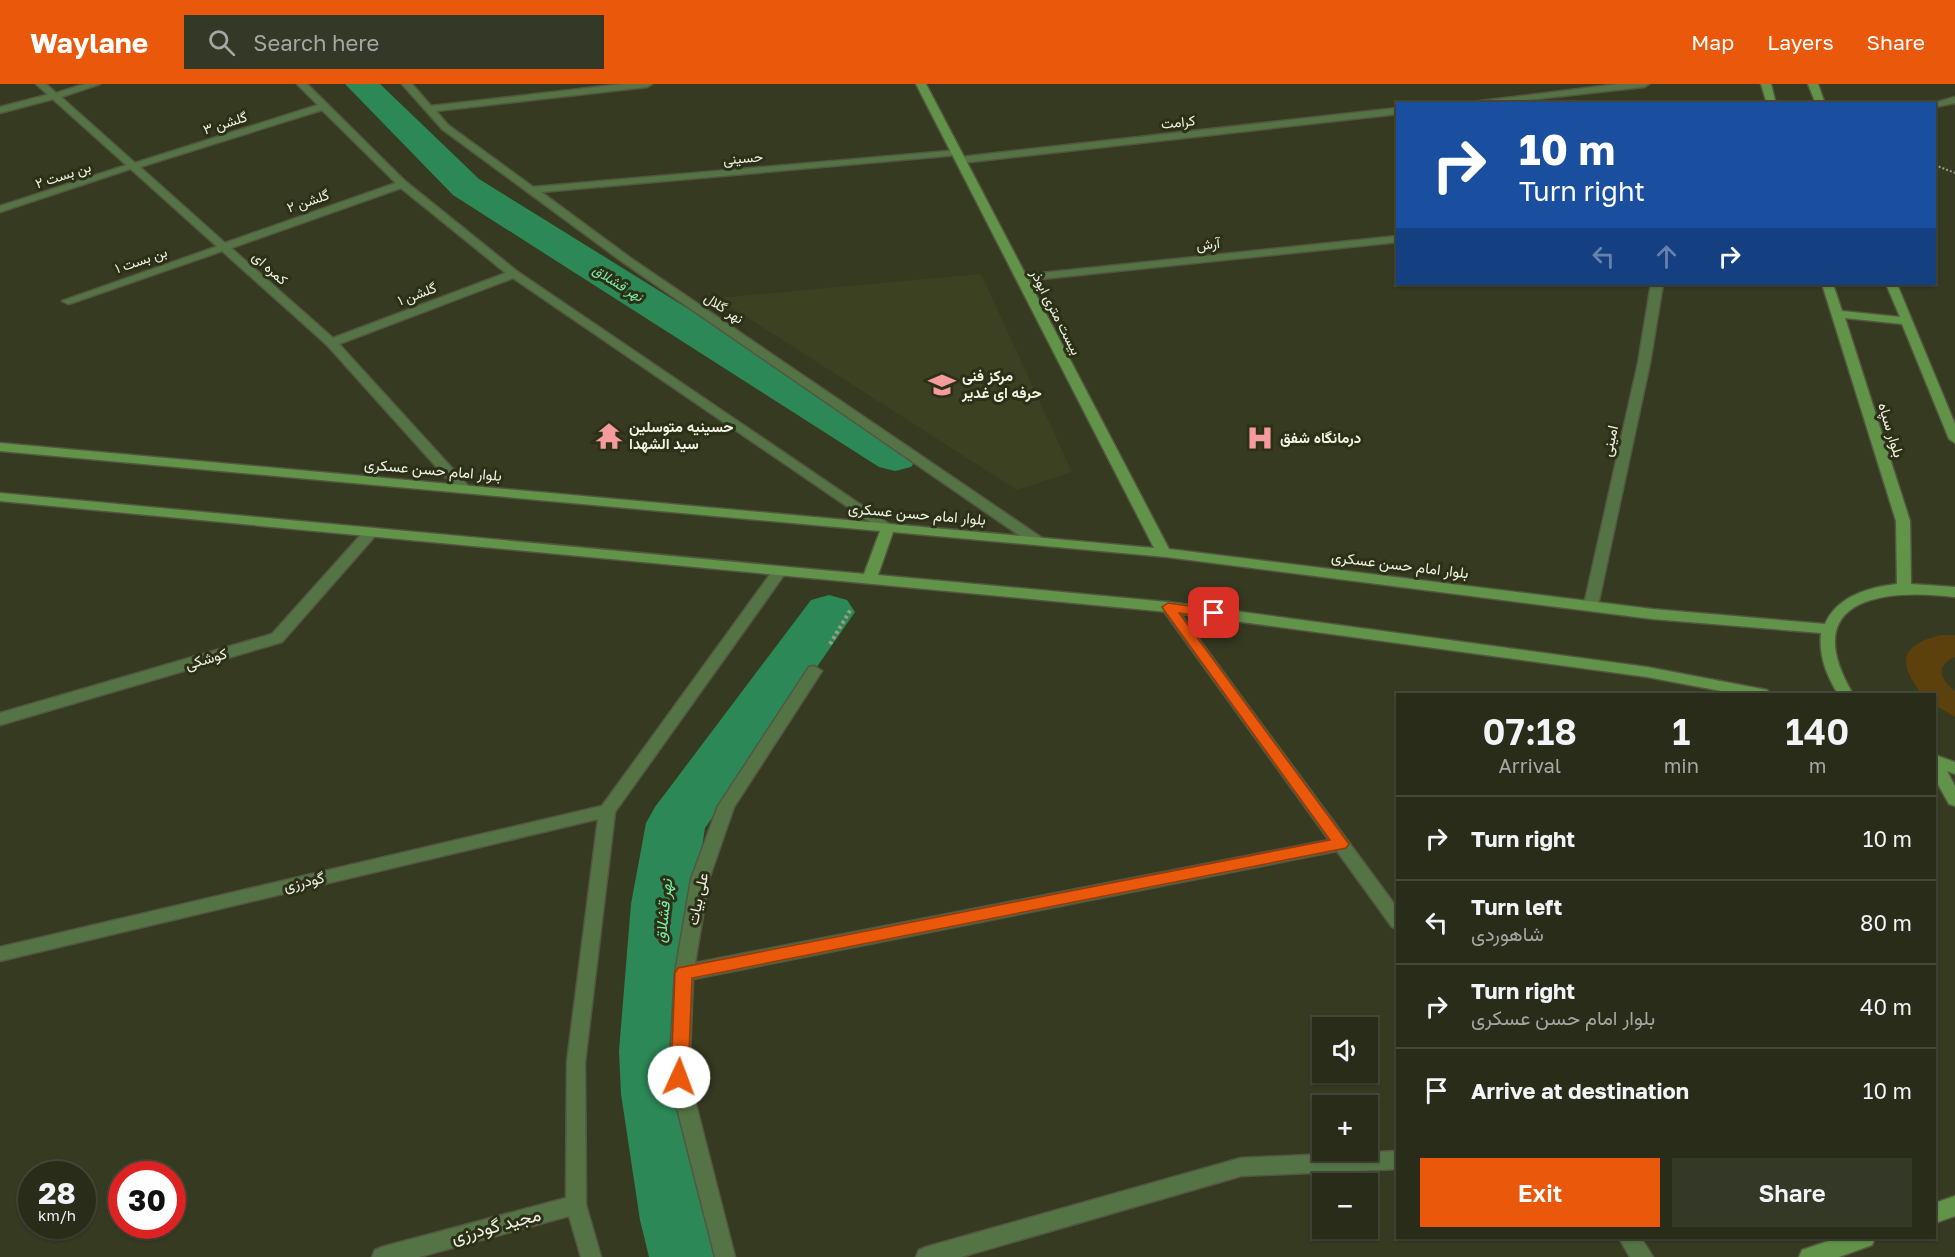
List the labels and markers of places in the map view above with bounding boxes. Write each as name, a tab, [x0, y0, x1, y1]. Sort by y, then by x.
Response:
place label: مرکز فنی حرفه ای غدیر	[961, 366, 1042, 402]
school or university icon: مرکز فنی حرفه ای غدیر	[927, 370, 957, 400]
place label: حسینیه متوسلین سید الشهدا	[629, 417, 734, 453]
temple icon: حسینیه متوسلین سید الشهدا	[594, 421, 624, 451]
hospital icon: درمانگاه شفق	[1245, 423, 1275, 453]
place label: درمانگاه شفق	[1280, 428, 1361, 447]
pin	[1188, 587, 1239, 638]

